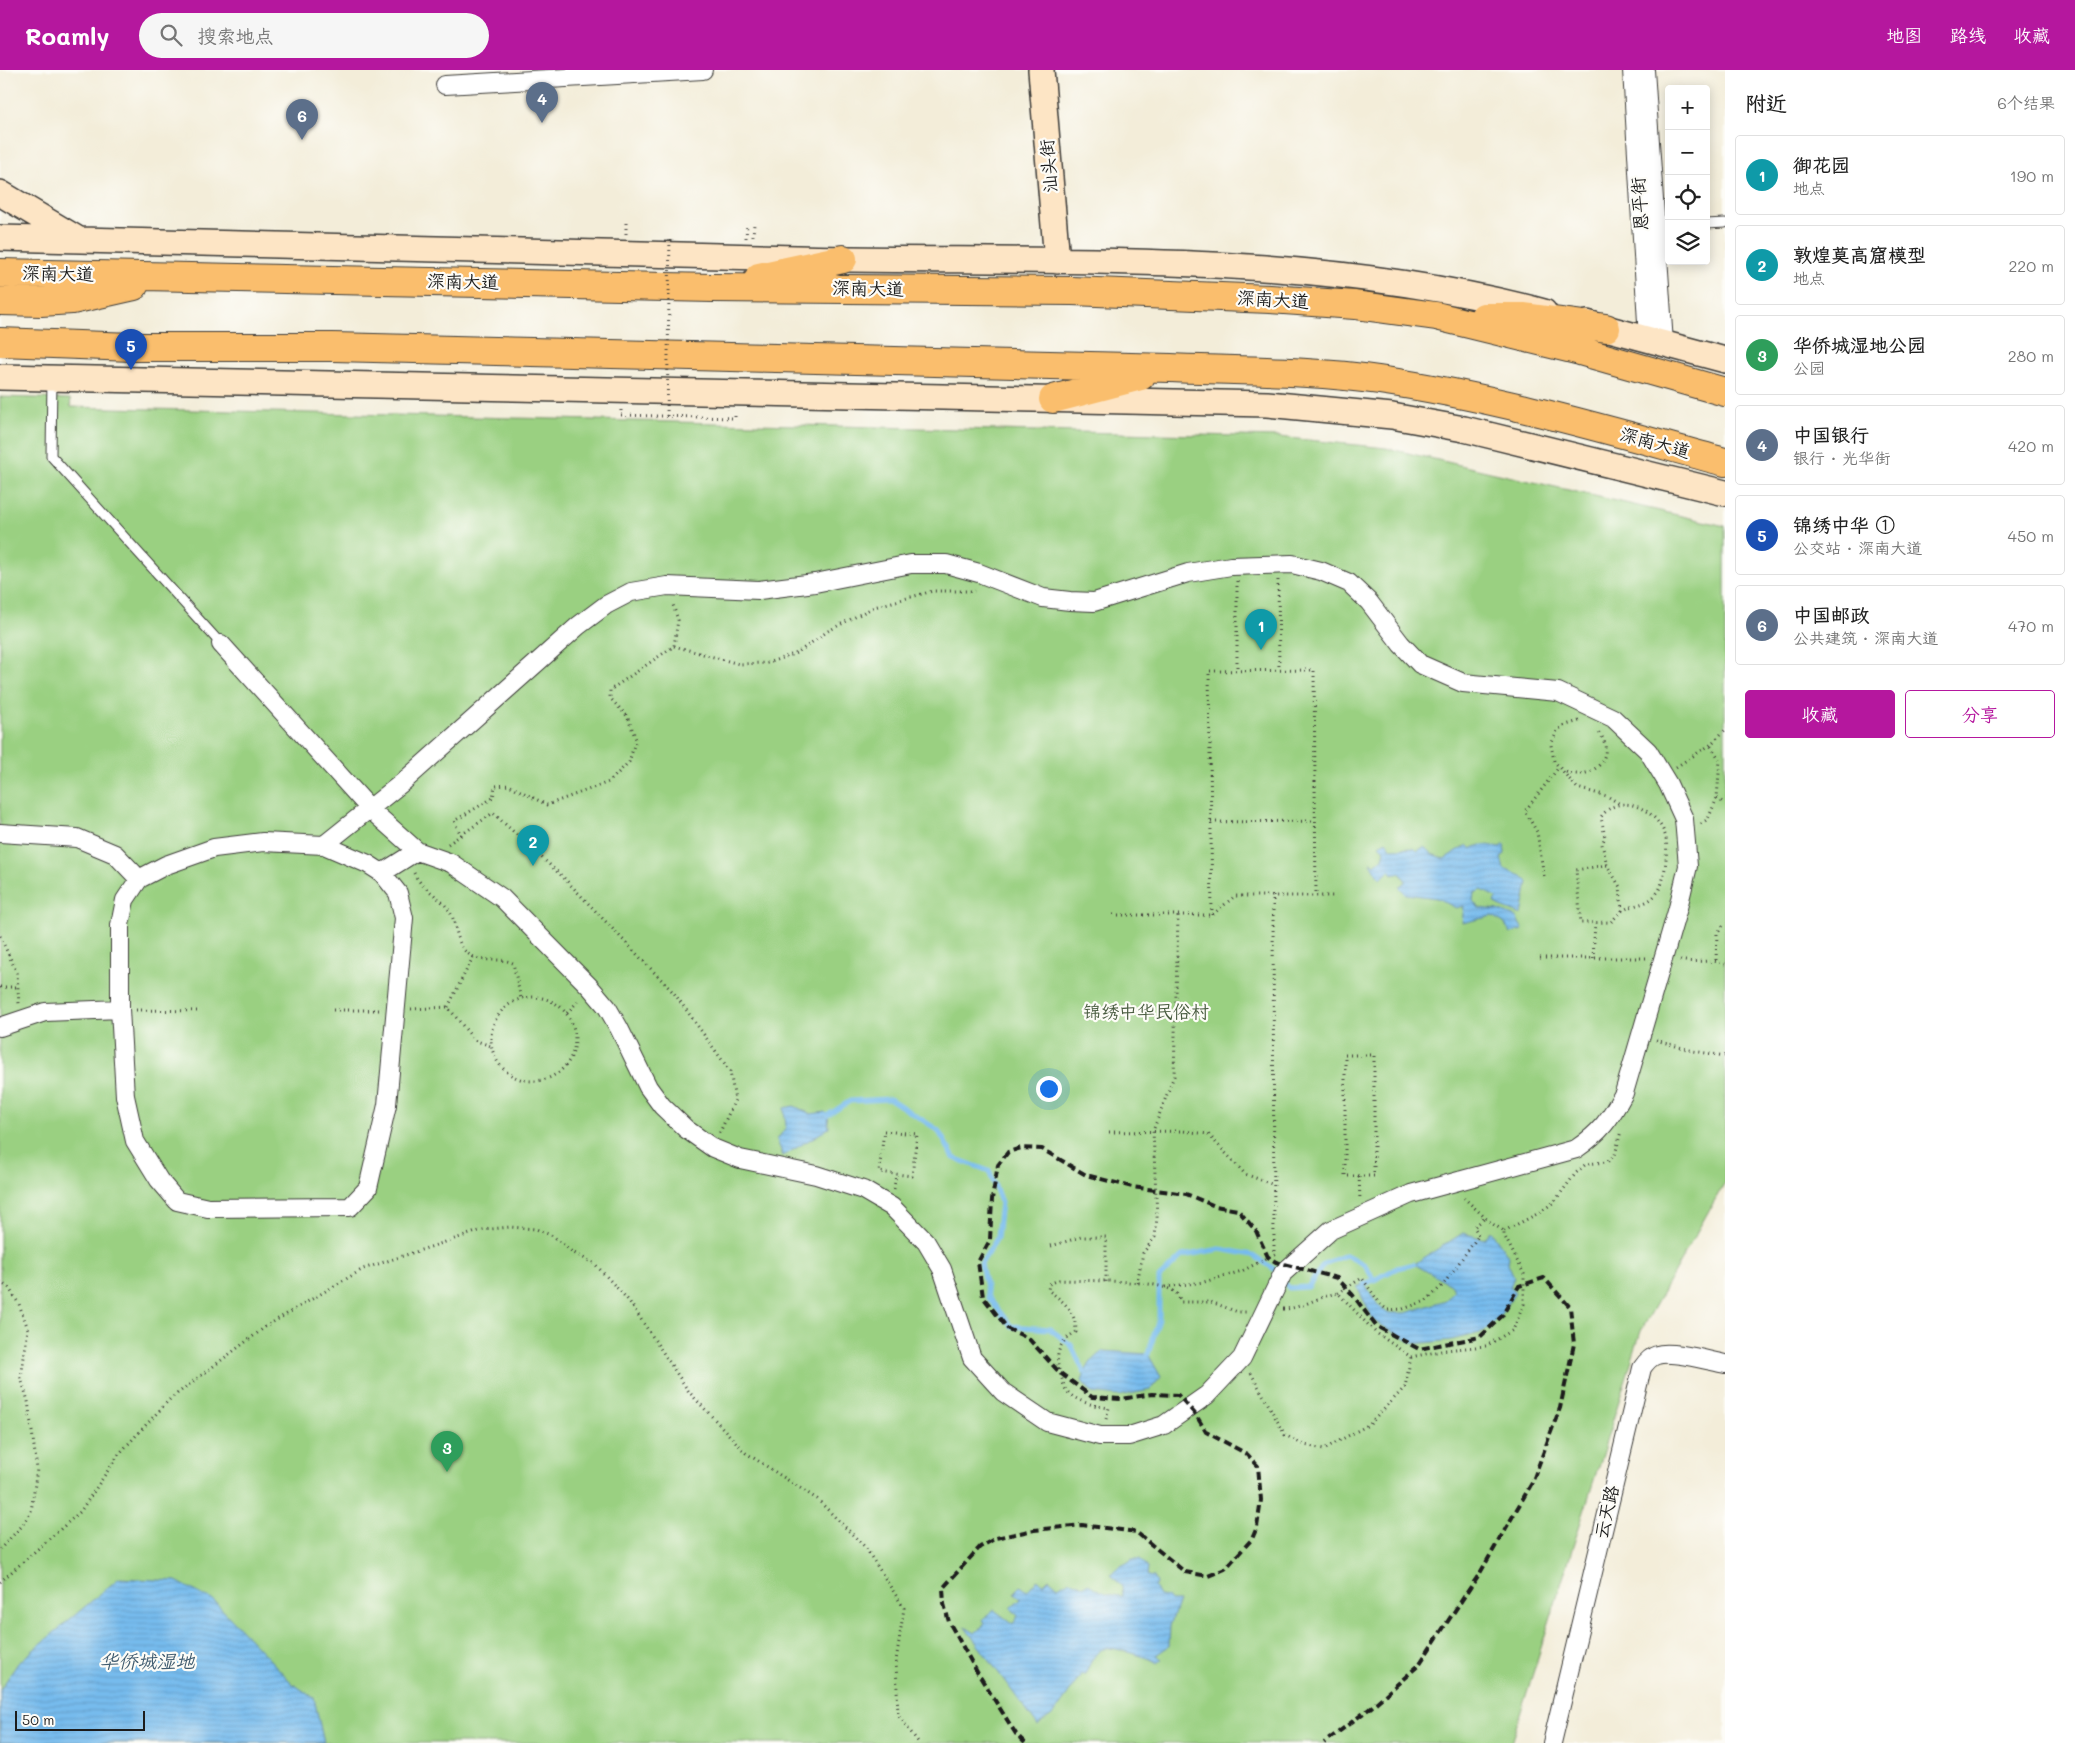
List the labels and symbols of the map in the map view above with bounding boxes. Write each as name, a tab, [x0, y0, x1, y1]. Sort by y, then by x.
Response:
pin: 4	[526, 82, 558, 123]
pin: 6	[286, 99, 318, 140]
street label: 汕头街	[1034, 138, 1062, 194]
street label: 恩平街	[1625, 176, 1653, 232]
street label: 深南大道	[22, 260, 94, 286]
street label: 深南大道	[427, 268, 499, 294]
street label: 深南大道	[832, 275, 904, 301]
street label: 深南大道	[1236, 285, 1310, 313]
pin: 5	[115, 329, 147, 370]
street label: 深南大道	[1617, 421, 1693, 463]
pin: 1	[1245, 609, 1277, 650]
pin: 2	[517, 825, 549, 866]
park label: 锦绣中华民俗村	[1083, 999, 1209, 1023]
your location	[1036, 1076, 1062, 1102]
pin: 3	[431, 1431, 463, 1472]
street label: 云天路	[1588, 1483, 1624, 1541]
water label: 华侨城湿地	[99, 1648, 195, 1673]
scale bar	[15, 1708, 145, 1731]

